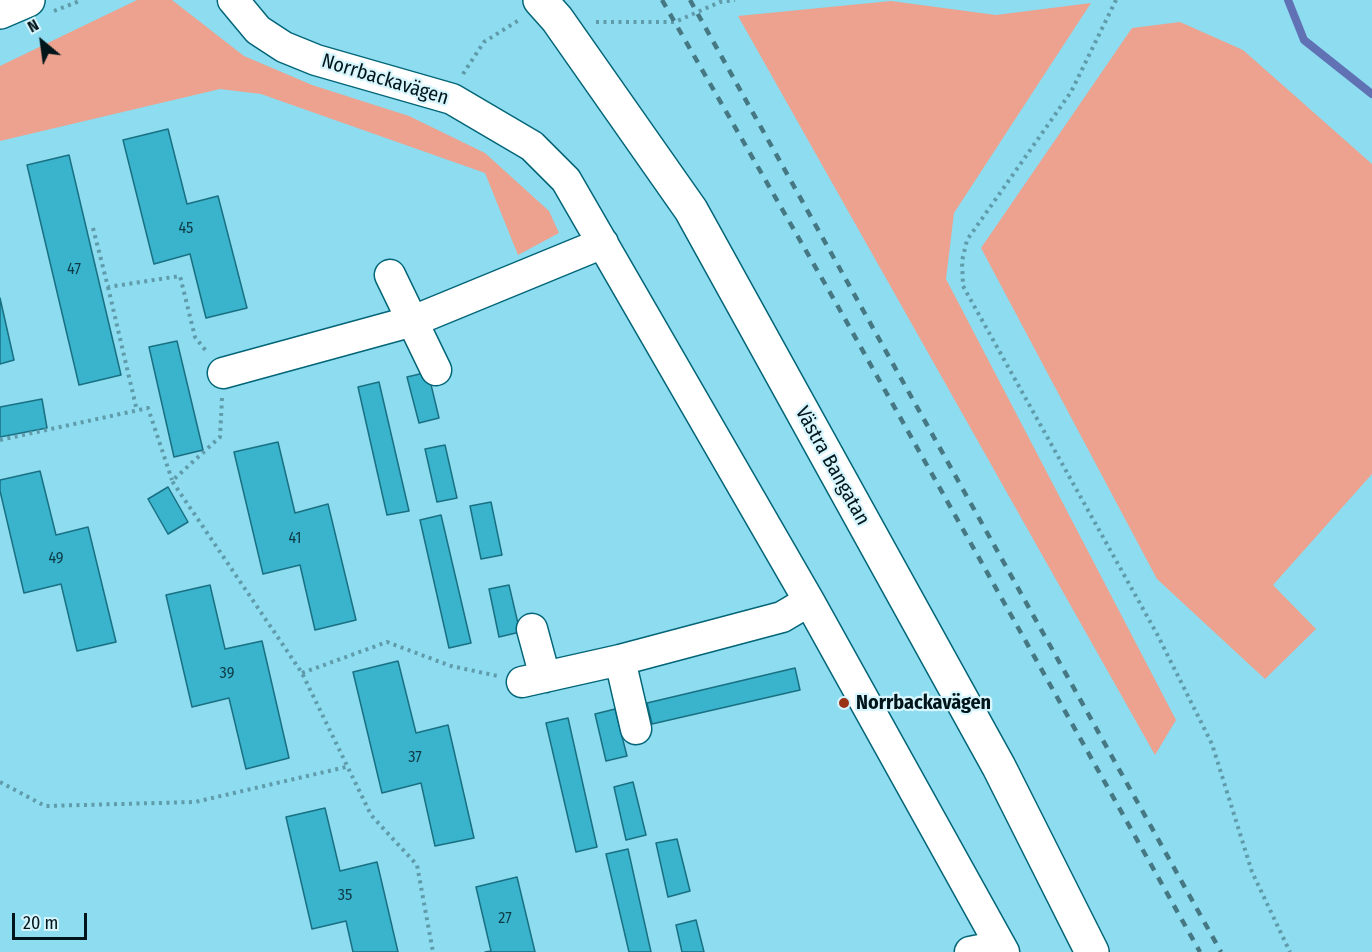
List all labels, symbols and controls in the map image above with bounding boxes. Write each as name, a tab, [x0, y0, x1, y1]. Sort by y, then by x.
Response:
north arrow	[12, 12, 72, 72]
text: N	[24, 15, 42, 36]
street label: Norrbackavägen	[319, 49, 451, 111]
house number: 45	[179, 219, 193, 239]
house number: 47	[67, 260, 81, 280]
street label: Västra Bangatan	[790, 403, 874, 529]
house number: 41	[288, 529, 302, 549]
house number: 49	[48, 549, 64, 569]
house number: 39	[220, 664, 234, 684]
place label: Norrbackavägen	[856, 691, 991, 715]
marker: Norrbackavägen	[837, 696, 851, 710]
house number: 37	[408, 748, 422, 768]
house number: 35	[338, 886, 352, 906]
scale bar	[15, 901, 90, 939]
house number: 27	[498, 909, 512, 929]
text: 20 m	[23, 912, 58, 934]

